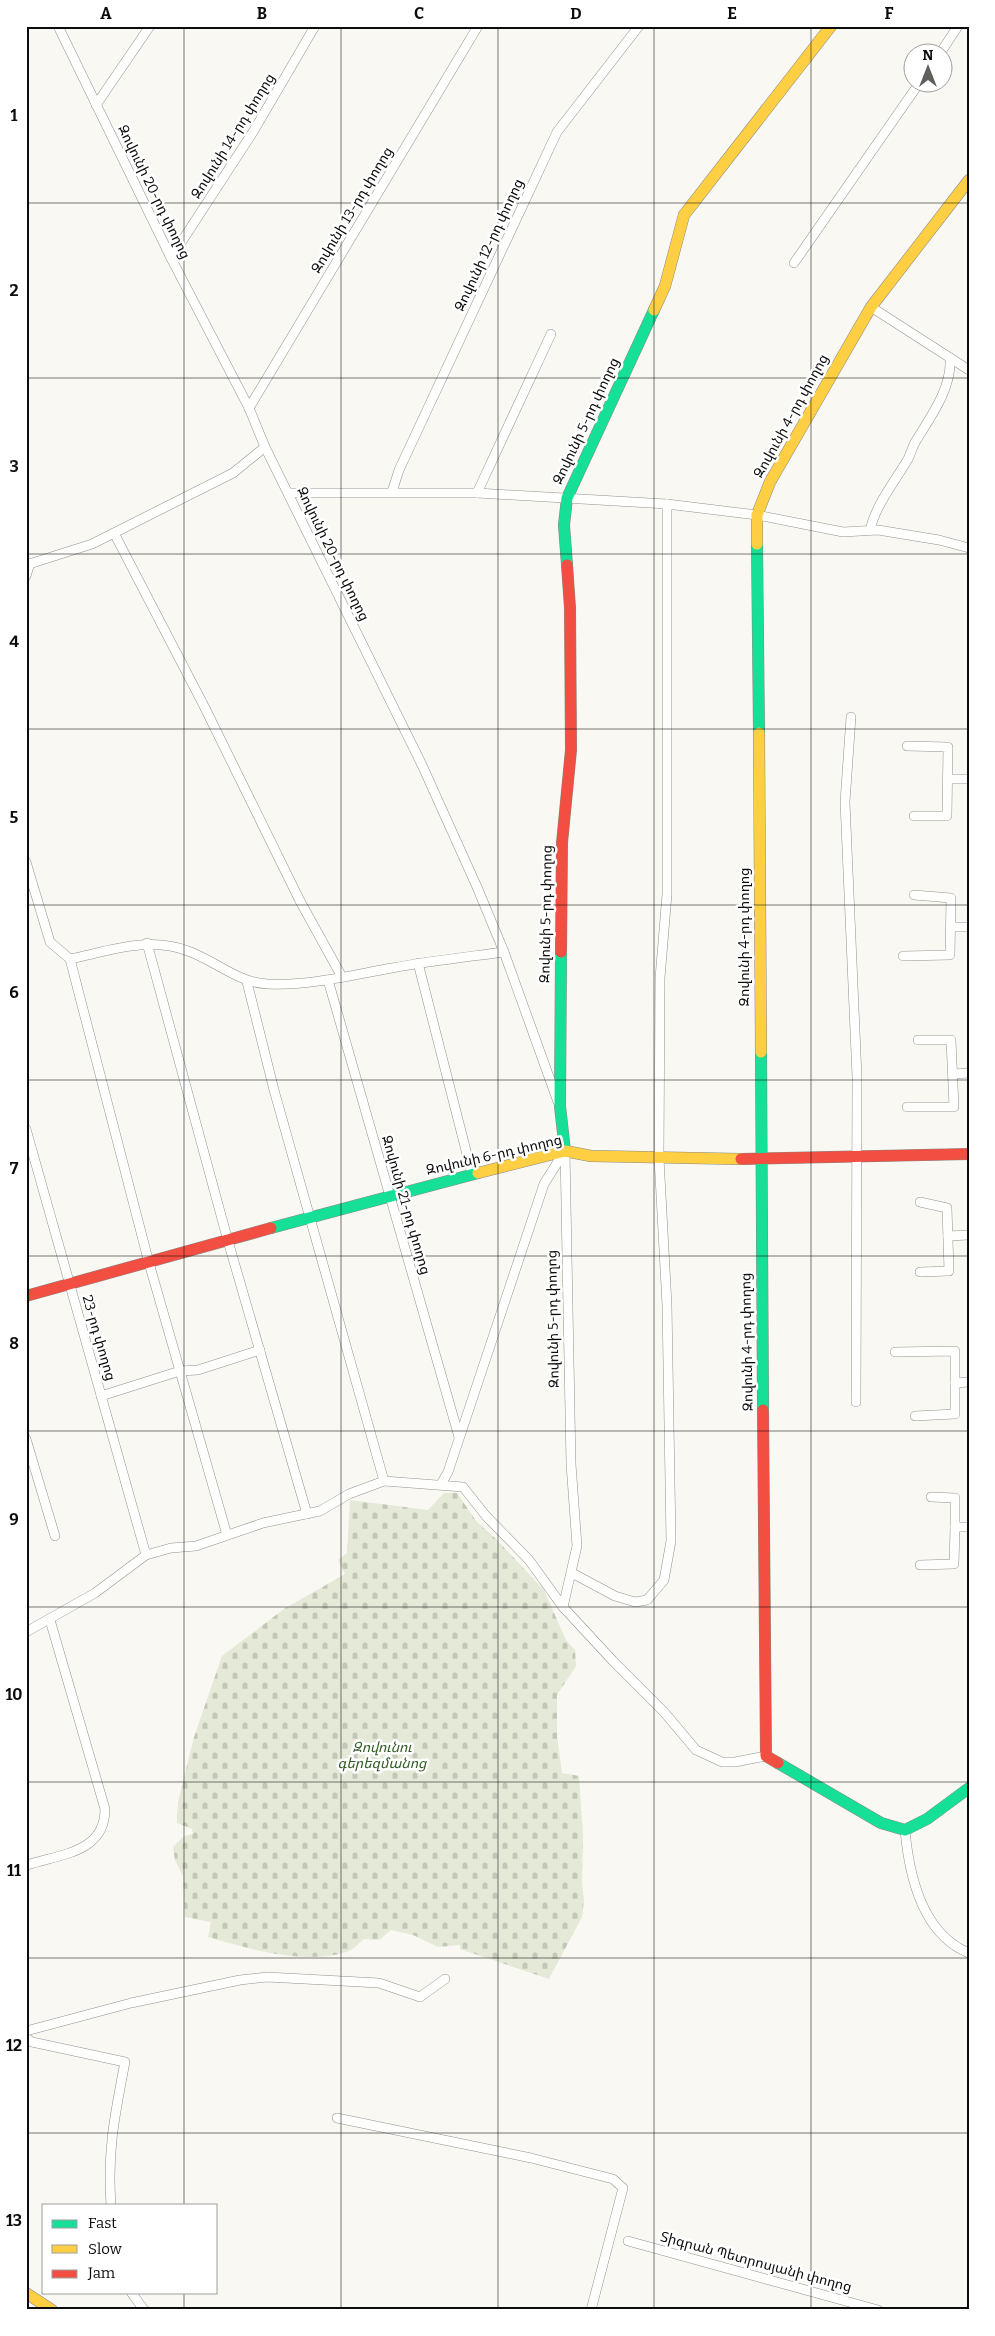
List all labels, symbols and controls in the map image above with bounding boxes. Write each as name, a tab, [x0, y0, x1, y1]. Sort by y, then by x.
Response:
text: A	[100, 4, 112, 23]
text: B	[257, 4, 267, 23]
text: C	[414, 4, 424, 23]
text: D	[570, 4, 582, 23]
text: E	[727, 4, 737, 23]
text: F	[885, 4, 894, 23]
north arrow	[902, 42, 952, 92]
text: N	[923, 47, 934, 64]
street label: Զովունի 14-րդ փողոց	[187, 70, 279, 202]
text: 1	[11, 106, 18, 125]
street label: Զովունի 20-րդ փողոց	[114, 122, 194, 262]
street label: Զովունի 13-րդ փողոց	[308, 144, 396, 276]
street label: Զովունի 12-րդ փողոց	[451, 176, 527, 314]
text: 2	[9, 281, 19, 300]
street label: Զովունի 4-րդ փողոց	[750, 351, 832, 481]
street label: Զովունի 5-րդ փողոց	[549, 355, 623, 487]
text: 3	[9, 457, 19, 476]
street label: Զովունի 20-րդ փողոց	[293, 484, 373, 624]
text: 4	[9, 632, 19, 651]
text: 5	[10, 808, 19, 827]
street label: Զովունի 5-րդ փողոց	[536, 845, 556, 983]
street label: Զովունի 4-րդ փողոց	[736, 868, 753, 1006]
text: 6	[9, 983, 19, 1002]
street label: Զովունի 6-րդ փողոց	[424, 1131, 564, 1179]
street label: Զովունի 21-րդ փողոց	[378, 1133, 434, 1277]
text: 7	[10, 1159, 19, 1178]
street label: Զովունի 5-րդ փողոց	[543, 1250, 563, 1388]
street label: Զովունի 4-րդ փողոց	[737, 1272, 757, 1412]
street label: 23-րդ փողոց	[79, 1293, 119, 1383]
text: 8	[9, 1334, 19, 1353]
text: 9	[9, 1510, 19, 1529]
text: 10	[5, 1685, 23, 1704]
park label: Զովունու գերեզմանոց	[338, 1739, 427, 1772]
text: 11	[7, 1861, 21, 1880]
text: 12	[6, 2036, 22, 2055]
legend	[42, 2204, 218, 2294]
text: 13	[6, 2211, 22, 2230]
text: Fast	[88, 2214, 117, 2232]
street label: Տիգրան Պետրոսյանի փողոց	[658, 2228, 854, 2296]
text: Slow	[88, 2240, 123, 2258]
text: Jam	[87, 2264, 116, 2282]

